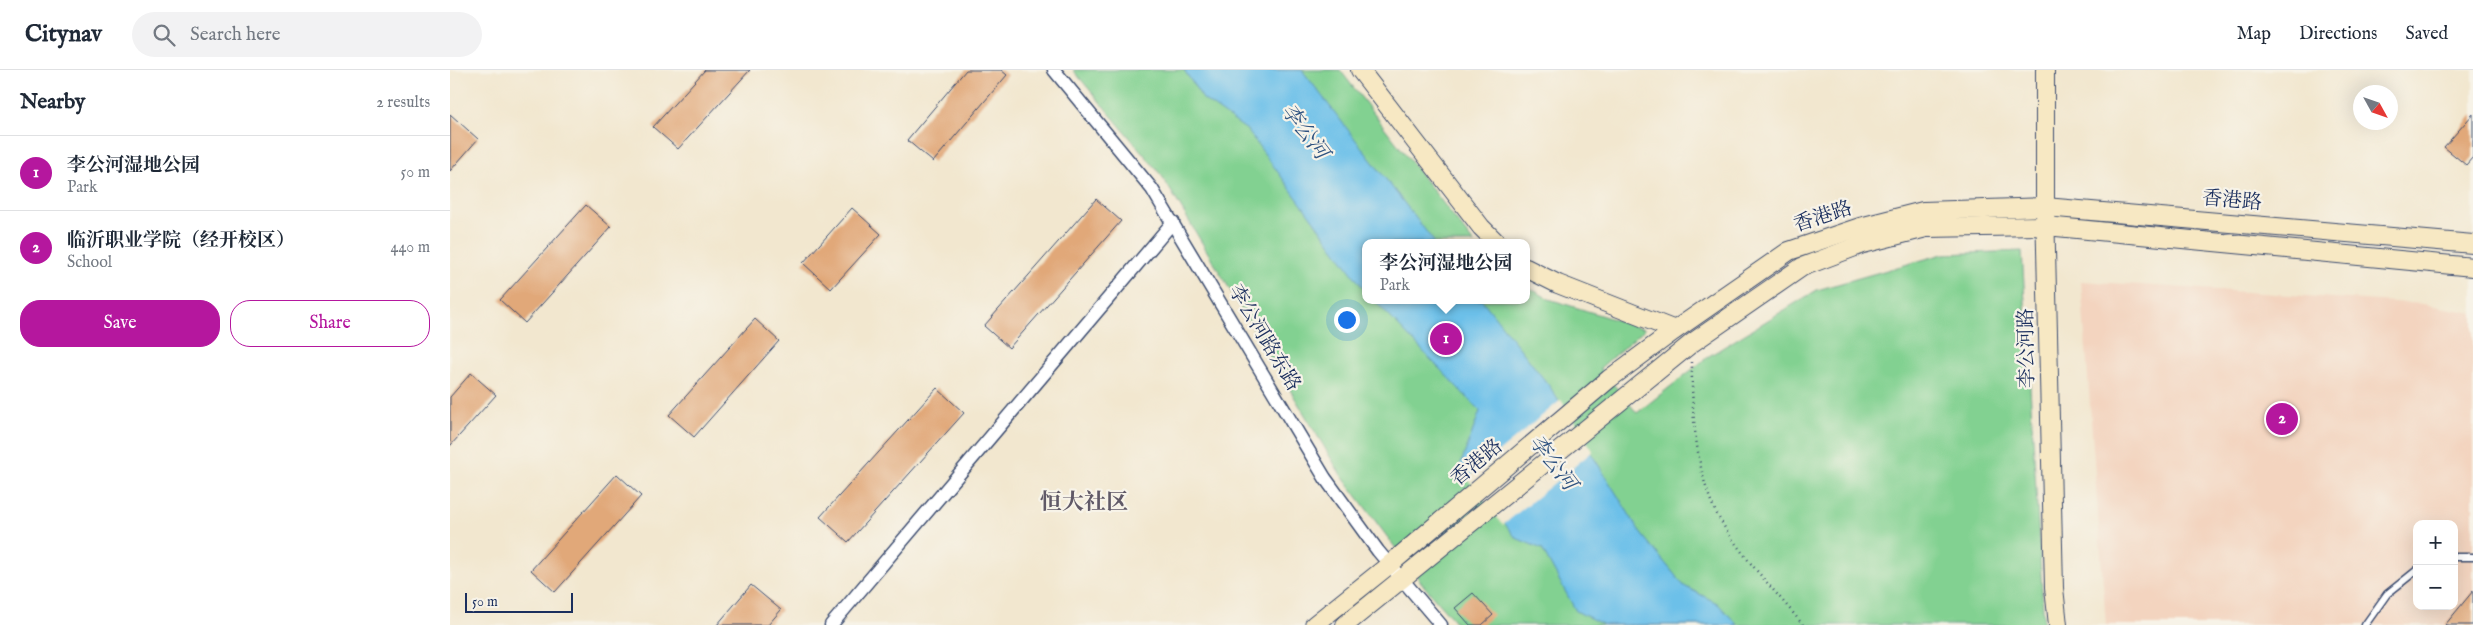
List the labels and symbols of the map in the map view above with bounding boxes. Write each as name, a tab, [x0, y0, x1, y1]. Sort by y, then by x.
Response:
north arrow	[2353, 85, 2398, 130]
water label: 李公河	[1274, 99, 1336, 168]
street label: 香港路	[2201, 186, 2263, 216]
street label: 香港路	[1791, 196, 1855, 238]
street label: 李公河路东路	[1222, 280, 1306, 396]
your location	[1334, 307, 1360, 333]
street label: 李公河路	[2014, 308, 2040, 388]
pin: 1	[1430, 320, 1462, 358]
pin: 2	[2266, 400, 2298, 438]
water label: 李公河	[1522, 430, 1584, 499]
street label: 香港路	[1446, 434, 1508, 492]
district label: 恒大社区	[1040, 489, 1128, 517]
scale bar	[465, 590, 572, 613]

